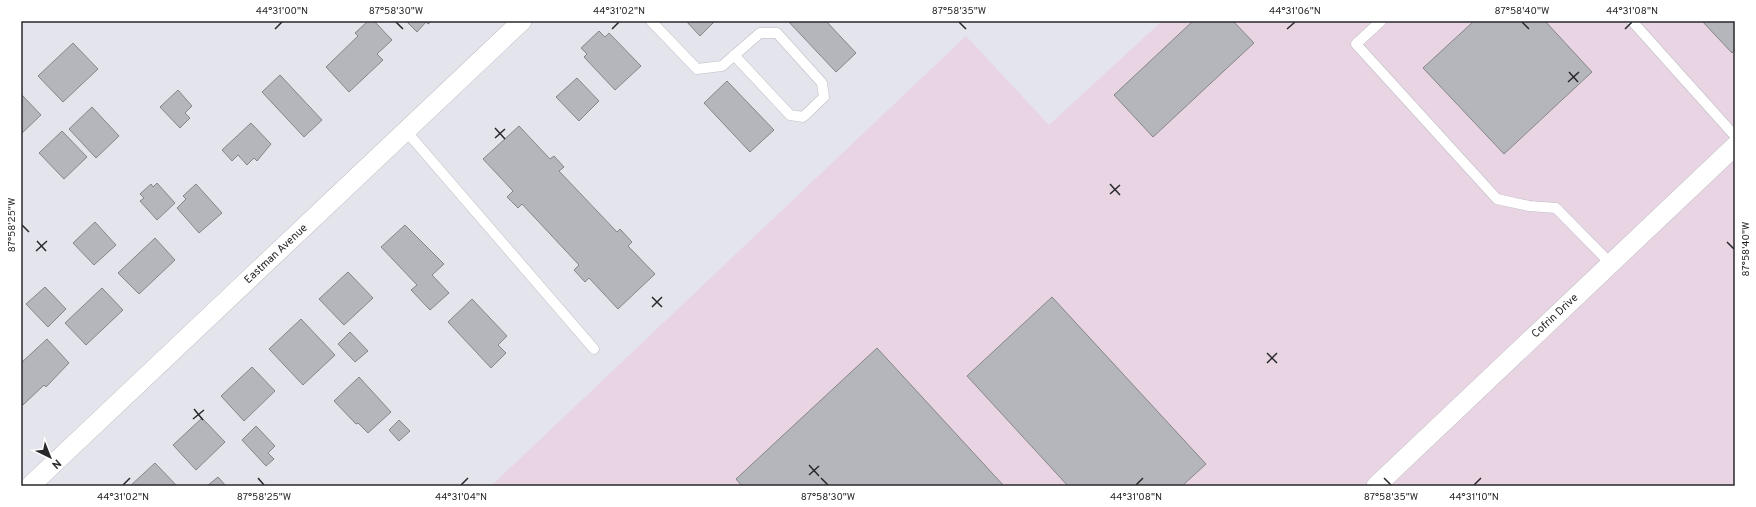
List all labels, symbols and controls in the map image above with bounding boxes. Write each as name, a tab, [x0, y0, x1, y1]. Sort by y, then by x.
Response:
text: 44°31'00"N	[256, 5, 308, 18]
text: 87°58'30"W	[369, 5, 423, 18]
text: 44°31'02"N	[593, 5, 645, 18]
text: 87°58'35"W	[932, 5, 986, 18]
text: 44°31'06"N	[1269, 5, 1321, 18]
text: 87°58'40"W	[1495, 5, 1549, 18]
text: 44°31'08"N	[1606, 5, 1658, 18]
text: 87°58'25"W	[6, 198, 19, 252]
street label: Eastman Avenue	[241, 221, 311, 287]
text: 87°58'40"W	[1740, 222, 1753, 276]
street label: Cofrin Drive	[1529, 291, 1581, 341]
north arrow	[30, 437, 70, 477]
text: N	[48, 456, 64, 471]
text: 44°31'02"N	[97, 491, 149, 504]
text: 87°58'25"W	[237, 491, 291, 504]
text: 44°31'04"N	[435, 491, 487, 504]
text: 87°58'30"W	[801, 491, 855, 504]
text: 44°31'08"N	[1110, 491, 1162, 504]
text: 87°58'35"W	[1364, 491, 1418, 504]
text: 44°31'10"N	[1449, 491, 1499, 504]

